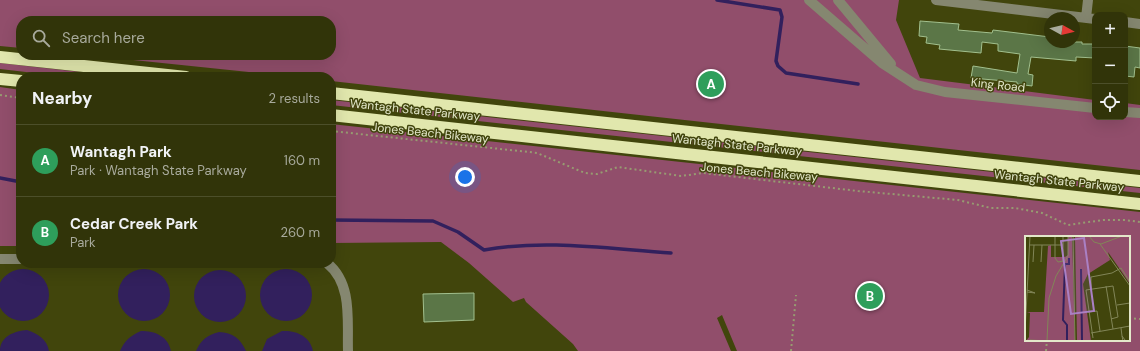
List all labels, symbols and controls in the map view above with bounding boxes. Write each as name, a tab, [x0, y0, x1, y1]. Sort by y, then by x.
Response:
north arrow	[1044, 12, 1080, 48]
map controls	[1092, 12, 1128, 120]
button: +	[1092, 12, 1128, 48]
search box	[16, 16, 336, 60]
icon: search	[30, 27, 52, 49]
text: Search here	[62, 28, 145, 48]
button: −	[1092, 48, 1128, 84]
pin: A	[698, 69, 724, 99]
street label: King Road	[970, 74, 1026, 96]
button: locate	[1092, 84, 1128, 120]
text: Nearby	[32, 87, 92, 109]
text: 2 results	[269, 90, 320, 107]
street label: Wantagh State Parkway	[349, 95, 481, 125]
street label: Jones Beach Bikeway	[371, 119, 490, 147]
street label: Wantagh State Parkway	[671, 130, 803, 160]
text: Wantagh Park	[70, 142, 172, 162]
text: A	[40, 152, 50, 169]
text: 160 m	[284, 152, 320, 169]
street label: Jones Beach Bikeway	[700, 159, 819, 185]
text: Park · Wantagh State Parkway	[70, 162, 247, 179]
street label: Wantagh State Parkway	[993, 166, 1125, 196]
your location	[455, 167, 475, 187]
text: Cedar Creek Park	[70, 214, 198, 234]
text: B	[41, 224, 49, 241]
text: 260 m	[280, 224, 320, 241]
text: Park	[70, 234, 96, 251]
inset map	[1025, 236, 1130, 341]
pin: B	[857, 281, 883, 311]

